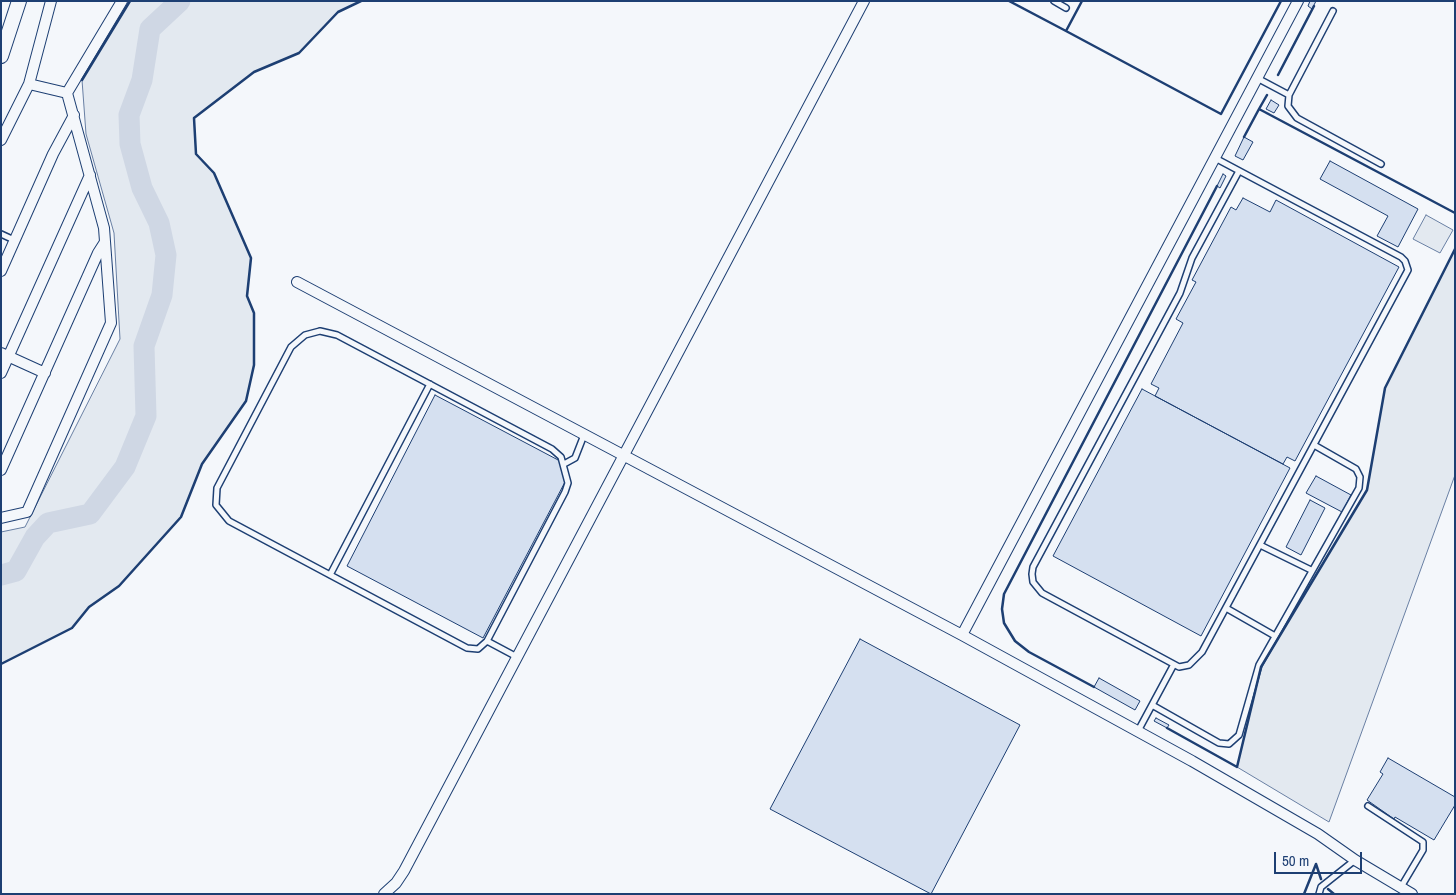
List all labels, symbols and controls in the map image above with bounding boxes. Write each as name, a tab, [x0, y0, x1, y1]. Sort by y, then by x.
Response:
scale bar	[1276, 842, 1364, 874]
text: 50 m	[1282, 850, 1309, 871]

